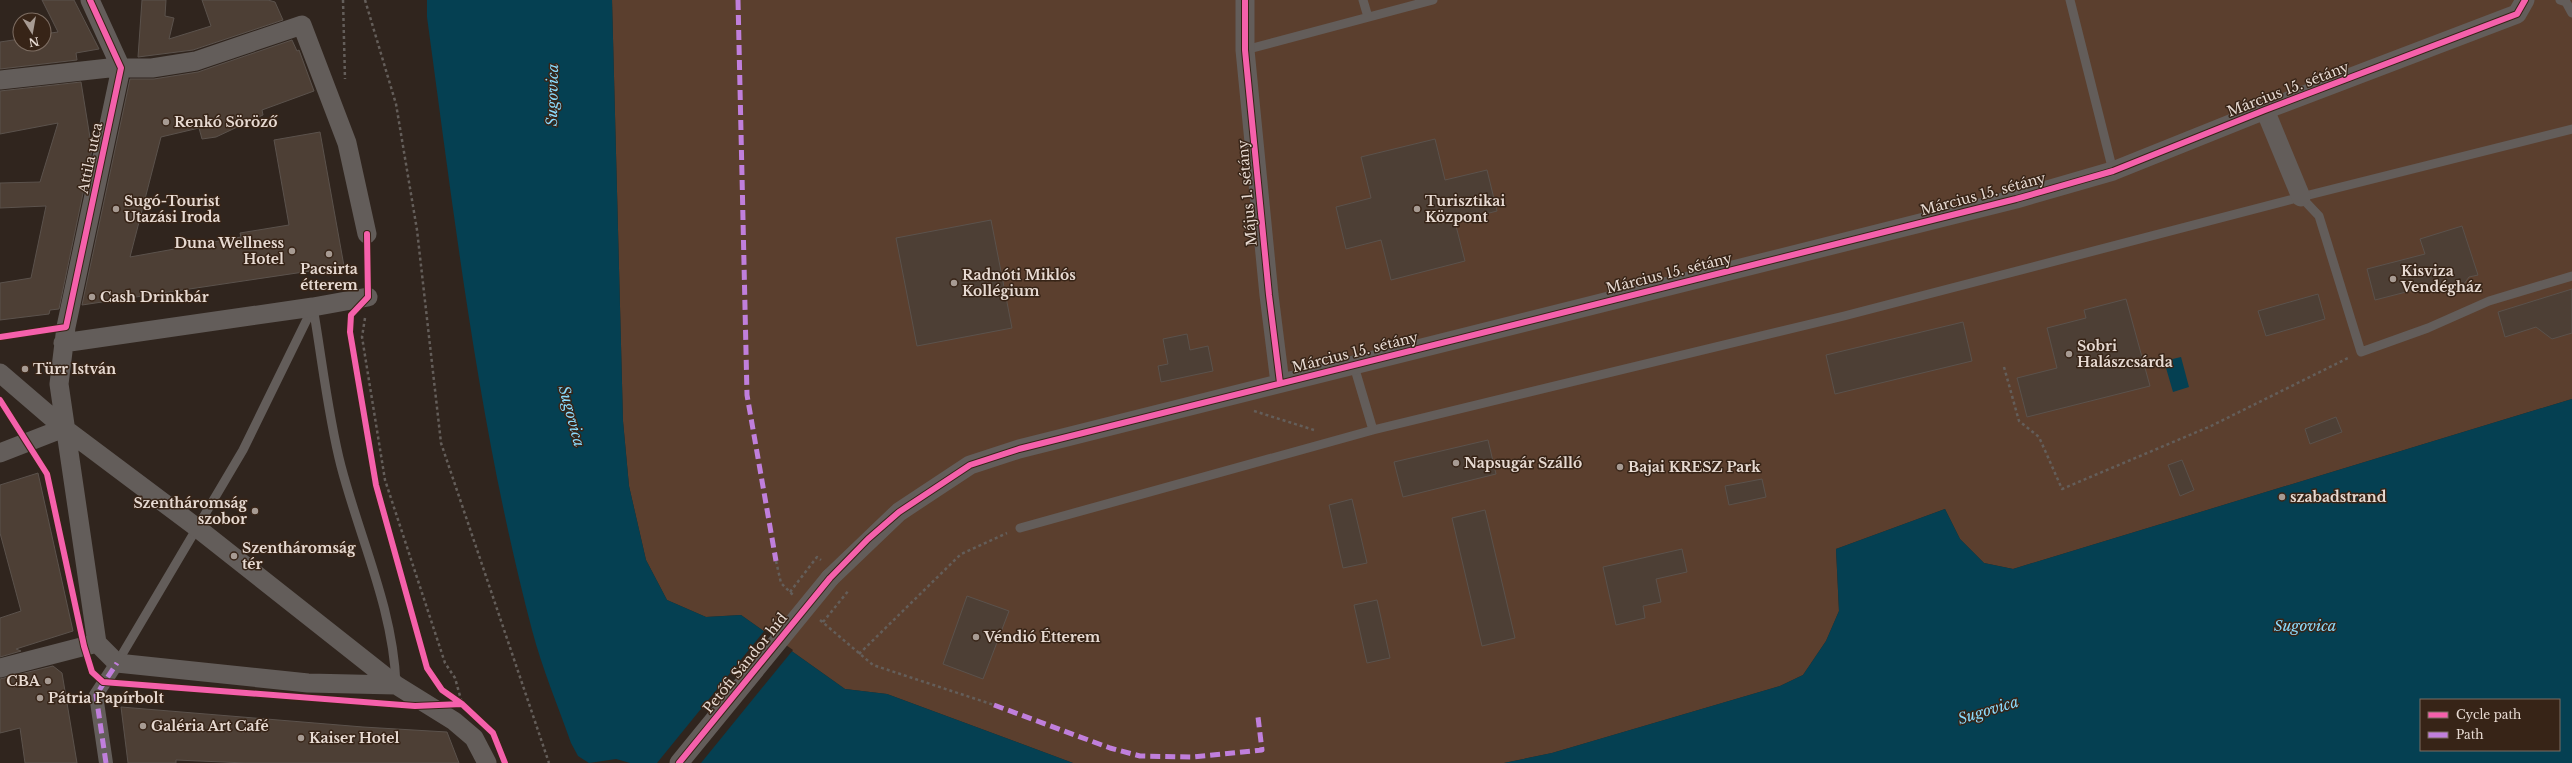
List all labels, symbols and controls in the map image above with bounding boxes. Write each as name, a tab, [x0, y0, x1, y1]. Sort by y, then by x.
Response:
north arrow	[12, 12, 52, 52]
text: N	[27, 34, 40, 50]
street label: Március 15. sétány	[2225, 57, 2352, 121]
water label: Sugovica	[542, 64, 562, 126]
place label: Renkó Söröző	[174, 113, 278, 131]
marker: Renkó Söröző	[161, 117, 171, 127]
street label: Attila utca	[73, 121, 106, 196]
street label: Május 1. sétány	[1233, 139, 1261, 247]
street label: Március 15. sétány	[1918, 169, 2048, 219]
place label: Sugó-Tourist Utazási Iroda	[124, 192, 221, 226]
place label: Turisztikai Központ	[1425, 192, 1505, 226]
marker: Sugó-Tourist Utazási Iroda	[111, 204, 121, 214]
marker: Turisztikai Központ	[1412, 204, 1422, 214]
place label: Duna Wellness Hotel	[174, 234, 284, 268]
marker: Duna Wellness Hotel	[287, 246, 297, 256]
marker: Pacsirta étterem	[324, 249, 334, 259]
street label: Március 15. sétány	[1604, 249, 1734, 297]
place label: Pacsirta étterem	[300, 260, 358, 294]
place label: Kisviza Vendégház	[2400, 262, 2482, 296]
place label: Radnóti Miklós Kollégium	[962, 266, 1076, 300]
marker: Kisviza Vendégház	[2388, 274, 2398, 284]
marker: Radnóti Miklós Kollégium	[949, 278, 959, 288]
place label: Cash Drinkbár	[100, 288, 209, 306]
marker: Cash Drinkbár	[87, 292, 97, 302]
street label: Március 15. sétány	[1290, 328, 1420, 376]
place label: Sobri Halászcsárda	[2077, 337, 2173, 371]
marker: Sobri Halászcsárda	[2064, 349, 2074, 359]
place label: Türr István	[33, 360, 116, 378]
marker: Türr István	[20, 364, 30, 374]
water label: Sugovica	[555, 383, 589, 449]
place label: Napsugár Szálló	[1464, 454, 1582, 472]
marker: Napsugár Szálló	[1451, 458, 1461, 468]
place label: Bajai KRESZ Park	[1628, 458, 1761, 476]
marker: Bajai KRESZ Park	[1615, 462, 1625, 472]
place label: szabadstrand	[2290, 488, 2387, 506]
marker: szabadstrand	[2277, 492, 2287, 502]
place label: Szentháromság szobor	[133, 494, 247, 528]
marker: Szentháromság szobor	[250, 506, 260, 516]
place label: Szentháromság tér	[242, 539, 356, 573]
marker: Szentháromság tér	[229, 551, 239, 561]
street label: Petőfi Sándor híd	[699, 609, 791, 717]
water label: Sugovica	[2274, 616, 2336, 635]
place label: Véndió Étterem	[983, 628, 1101, 646]
marker: Véndió Étterem	[971, 632, 981, 642]
place label: CBA	[6, 672, 41, 690]
marker: CBA	[43, 676, 53, 686]
place label: Pátria Papírbolt	[48, 689, 164, 707]
water label: Sugovica	[1955, 692, 2021, 728]
marker: Pátria Papírbolt	[35, 693, 45, 703]
legend	[2420, 699, 2560, 751]
text: Cycle path	[2456, 707, 2521, 722]
place label: Galéria Art Café	[151, 717, 269, 735]
marker: Galéria Art Café	[138, 721, 148, 731]
text: Path	[2456, 727, 2484, 742]
place label: Kaiser Hotel	[309, 729, 399, 747]
marker: Kaiser Hotel	[296, 733, 306, 743]

